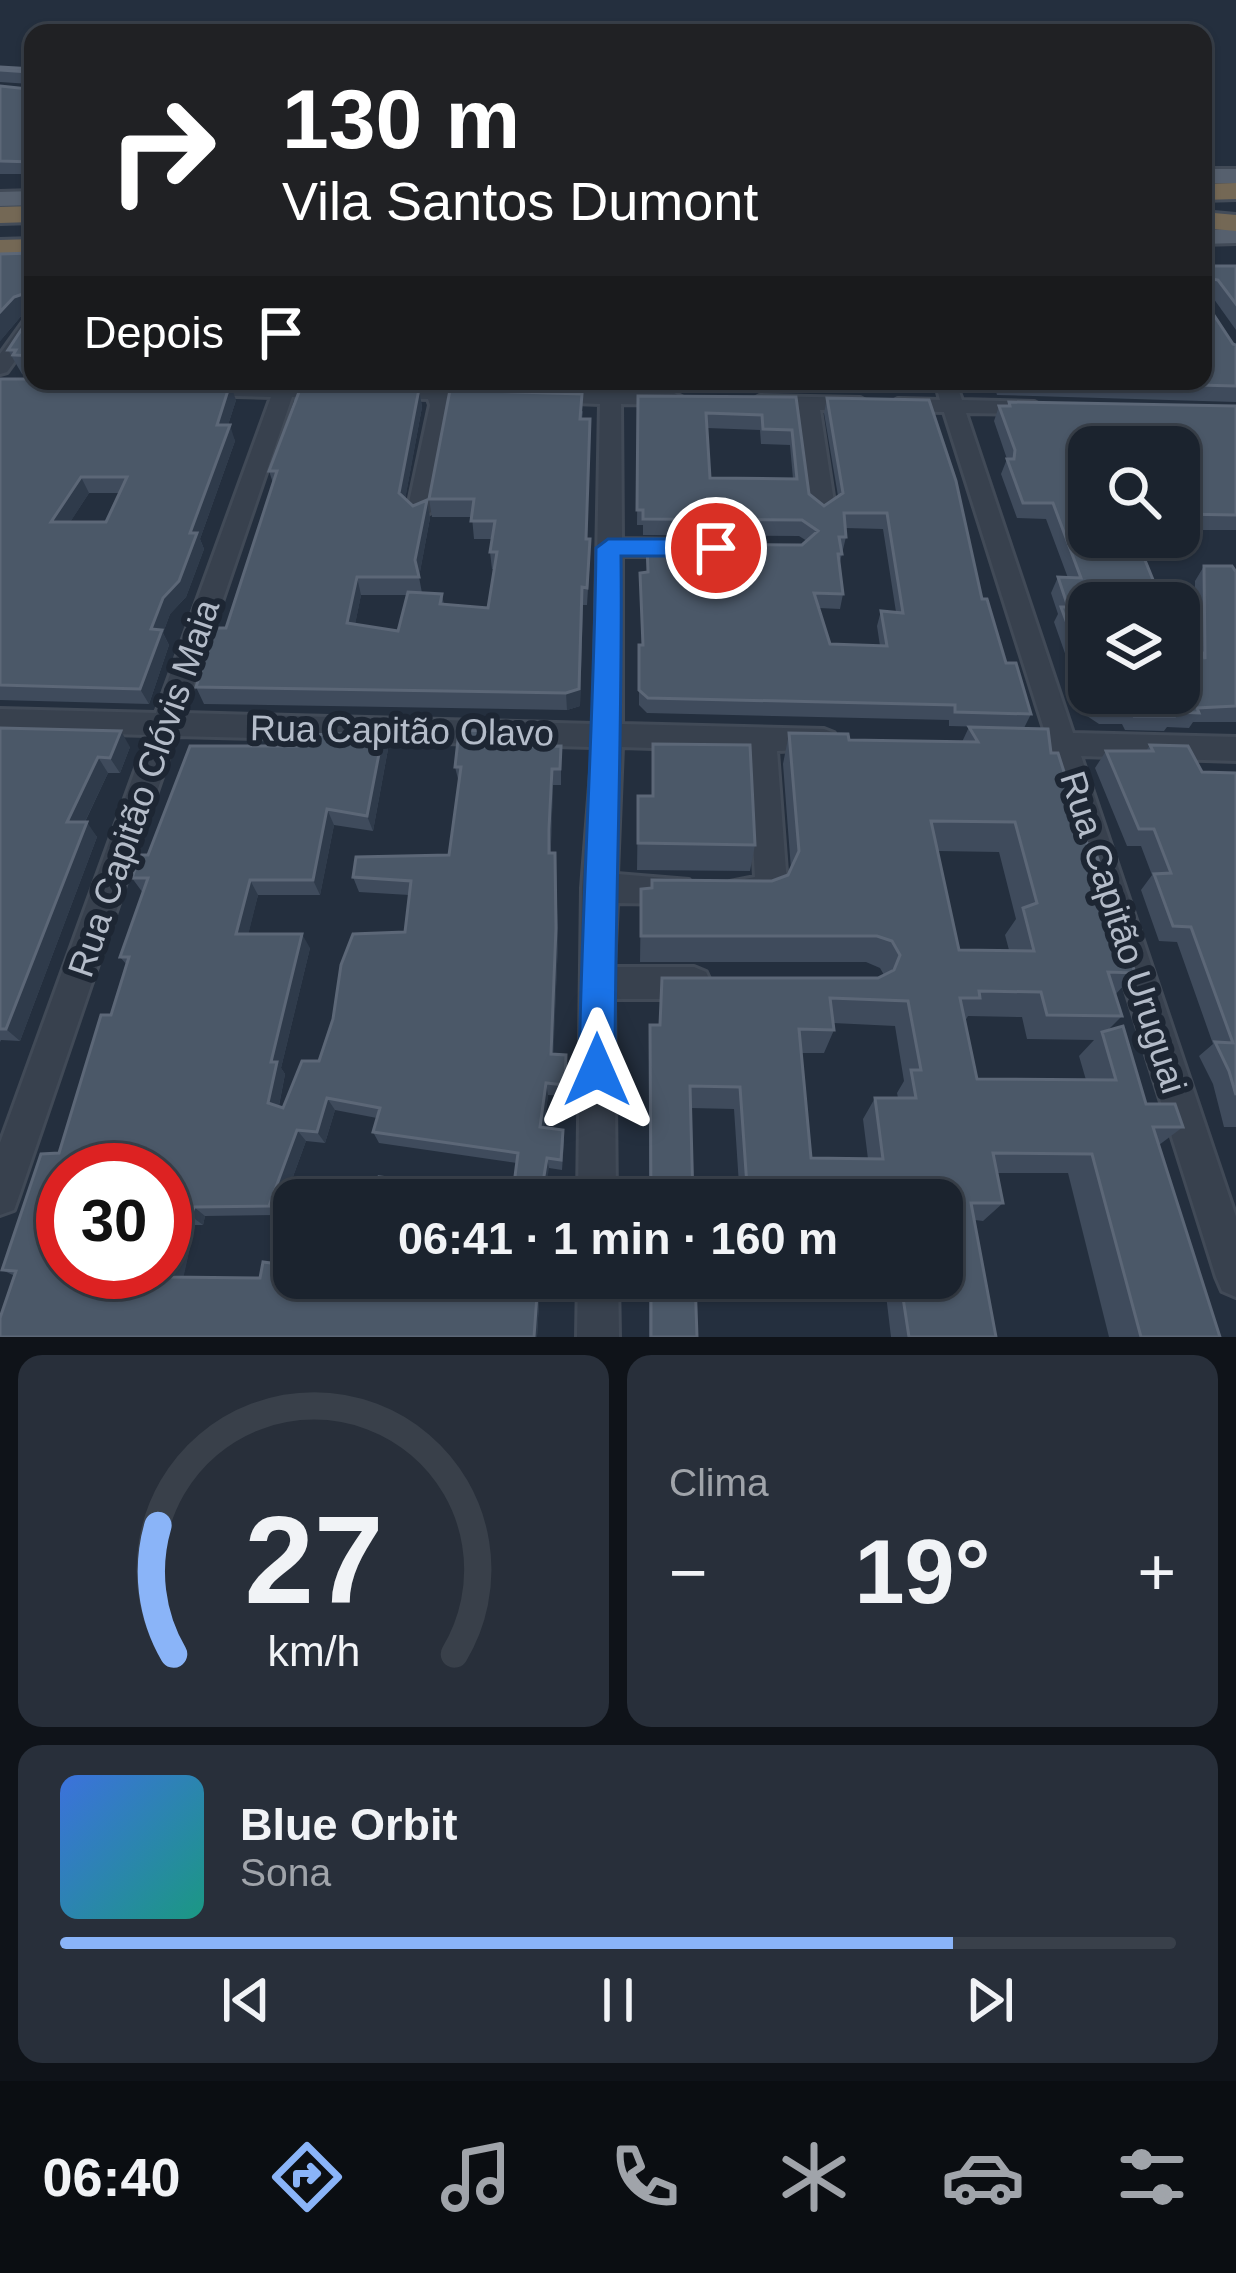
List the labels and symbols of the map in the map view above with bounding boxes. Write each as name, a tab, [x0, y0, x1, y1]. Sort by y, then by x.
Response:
pin	[665, 497, 767, 599]
street label: Rua Capitão Clóvis Maia	[60, 593, 228, 982]
street label: Rua Capitão Olavo	[250, 707, 554, 754]
street label: Rua Capitão Uruguai	[1052, 766, 1195, 1098]
position arrow	[534, 1007, 660, 1133]
speed limit sign: 30	[36, 1143, 192, 1299]

